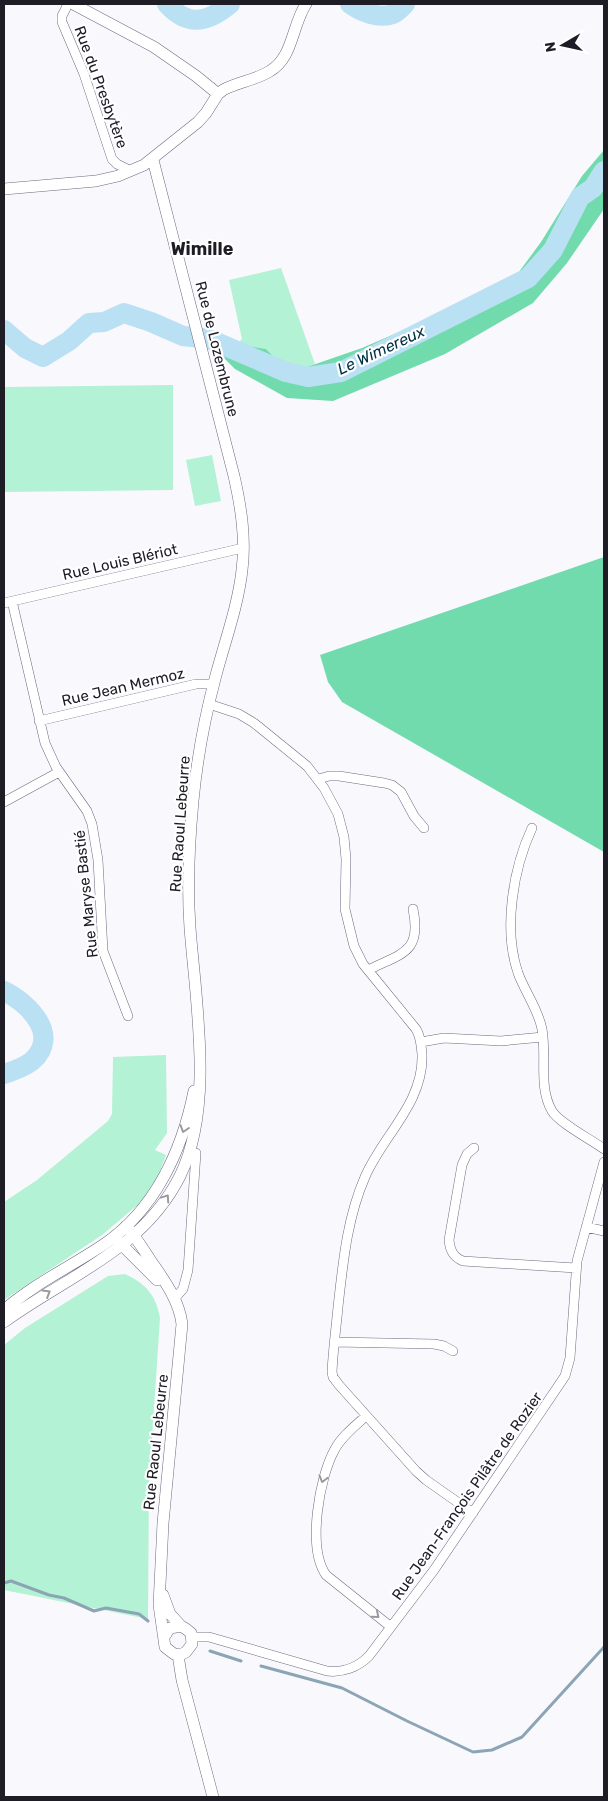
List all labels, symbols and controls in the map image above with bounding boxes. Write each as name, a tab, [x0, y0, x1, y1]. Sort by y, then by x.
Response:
north arrow	[538, 20, 588, 70]
street label: Rue du Presbytère	[70, 23, 132, 151]
text: N	[541, 41, 560, 53]
district label: Wimille	[171, 238, 234, 260]
street label: Rue de Lozembrune	[191, 279, 243, 419]
water label: Le Wimereux	[334, 321, 428, 379]
street label: Rue Louis Blériot	[61, 540, 179, 584]
street label: Rue Jean Mermoz	[60, 664, 186, 710]
street label: Rue Raoul Lebeurre	[166, 755, 194, 893]
street label: Rue Maryse Bastié	[70, 829, 102, 959]
one-way arrow	[180, 1124, 190, 1132]
one-way arrow	[160, 1195, 169, 1204]
one-way arrow	[41, 1290, 50, 1300]
street label: Rue Raoul Lebeurre	[140, 1373, 172, 1511]
street label: Rue Jean-François Pilâtre de Rozier	[388, 1388, 546, 1604]
one-way arrow	[318, 1474, 329, 1483]
one-way arrow	[370, 1609, 379, 1617]

